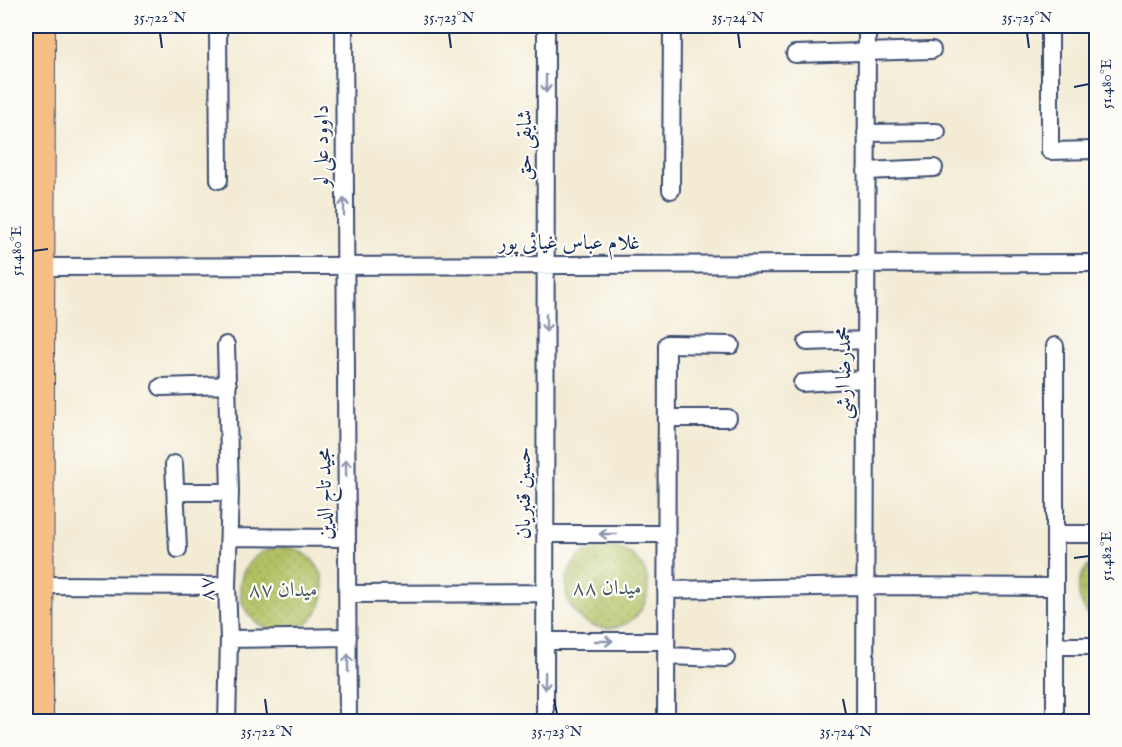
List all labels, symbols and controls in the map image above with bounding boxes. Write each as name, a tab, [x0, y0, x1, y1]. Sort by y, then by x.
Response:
text: 35.722°N	[134, 8, 186, 27]
text: 35.723°N	[424, 8, 474, 27]
text: 35.724°N	[712, 8, 764, 27]
text: 35.725°N	[1002, 8, 1052, 27]
text: 51.480°E	[1097, 59, 1116, 109]
one-way arrow	[540, 73, 552, 93]
street label: داوود علی لو	[309, 105, 337, 189]
street label: شایقی حق	[512, 110, 539, 180]
one-way arrow	[338, 198, 350, 218]
text: 51.480°E	[7, 226, 26, 276]
street label: غلام عباس غیاثی ‌پور	[496, 230, 640, 260]
one-way arrow	[540, 313, 552, 333]
street label: محمدرضا ارشی	[831, 326, 858, 420]
street label: مجید تاج الدین	[311, 447, 344, 540]
street label: حسین قنبریان	[511, 447, 538, 539]
one-way arrow	[341, 459, 352, 479]
one-way arrow	[598, 528, 618, 540]
text: 51.482°E	[1097, 531, 1116, 581]
park label: میدان ۸۸	[573, 575, 641, 602]
street label: ۸۷	[194, 577, 221, 601]
park label: میدان ۸۷	[249, 577, 317, 604]
one-way arrow	[594, 635, 614, 647]
one-way arrow	[342, 654, 354, 674]
one-way arrow	[539, 671, 551, 691]
text: 35.722°N	[241, 722, 293, 741]
text: 35.723°N	[532, 722, 582, 741]
text: 35.724°N	[820, 722, 872, 741]

